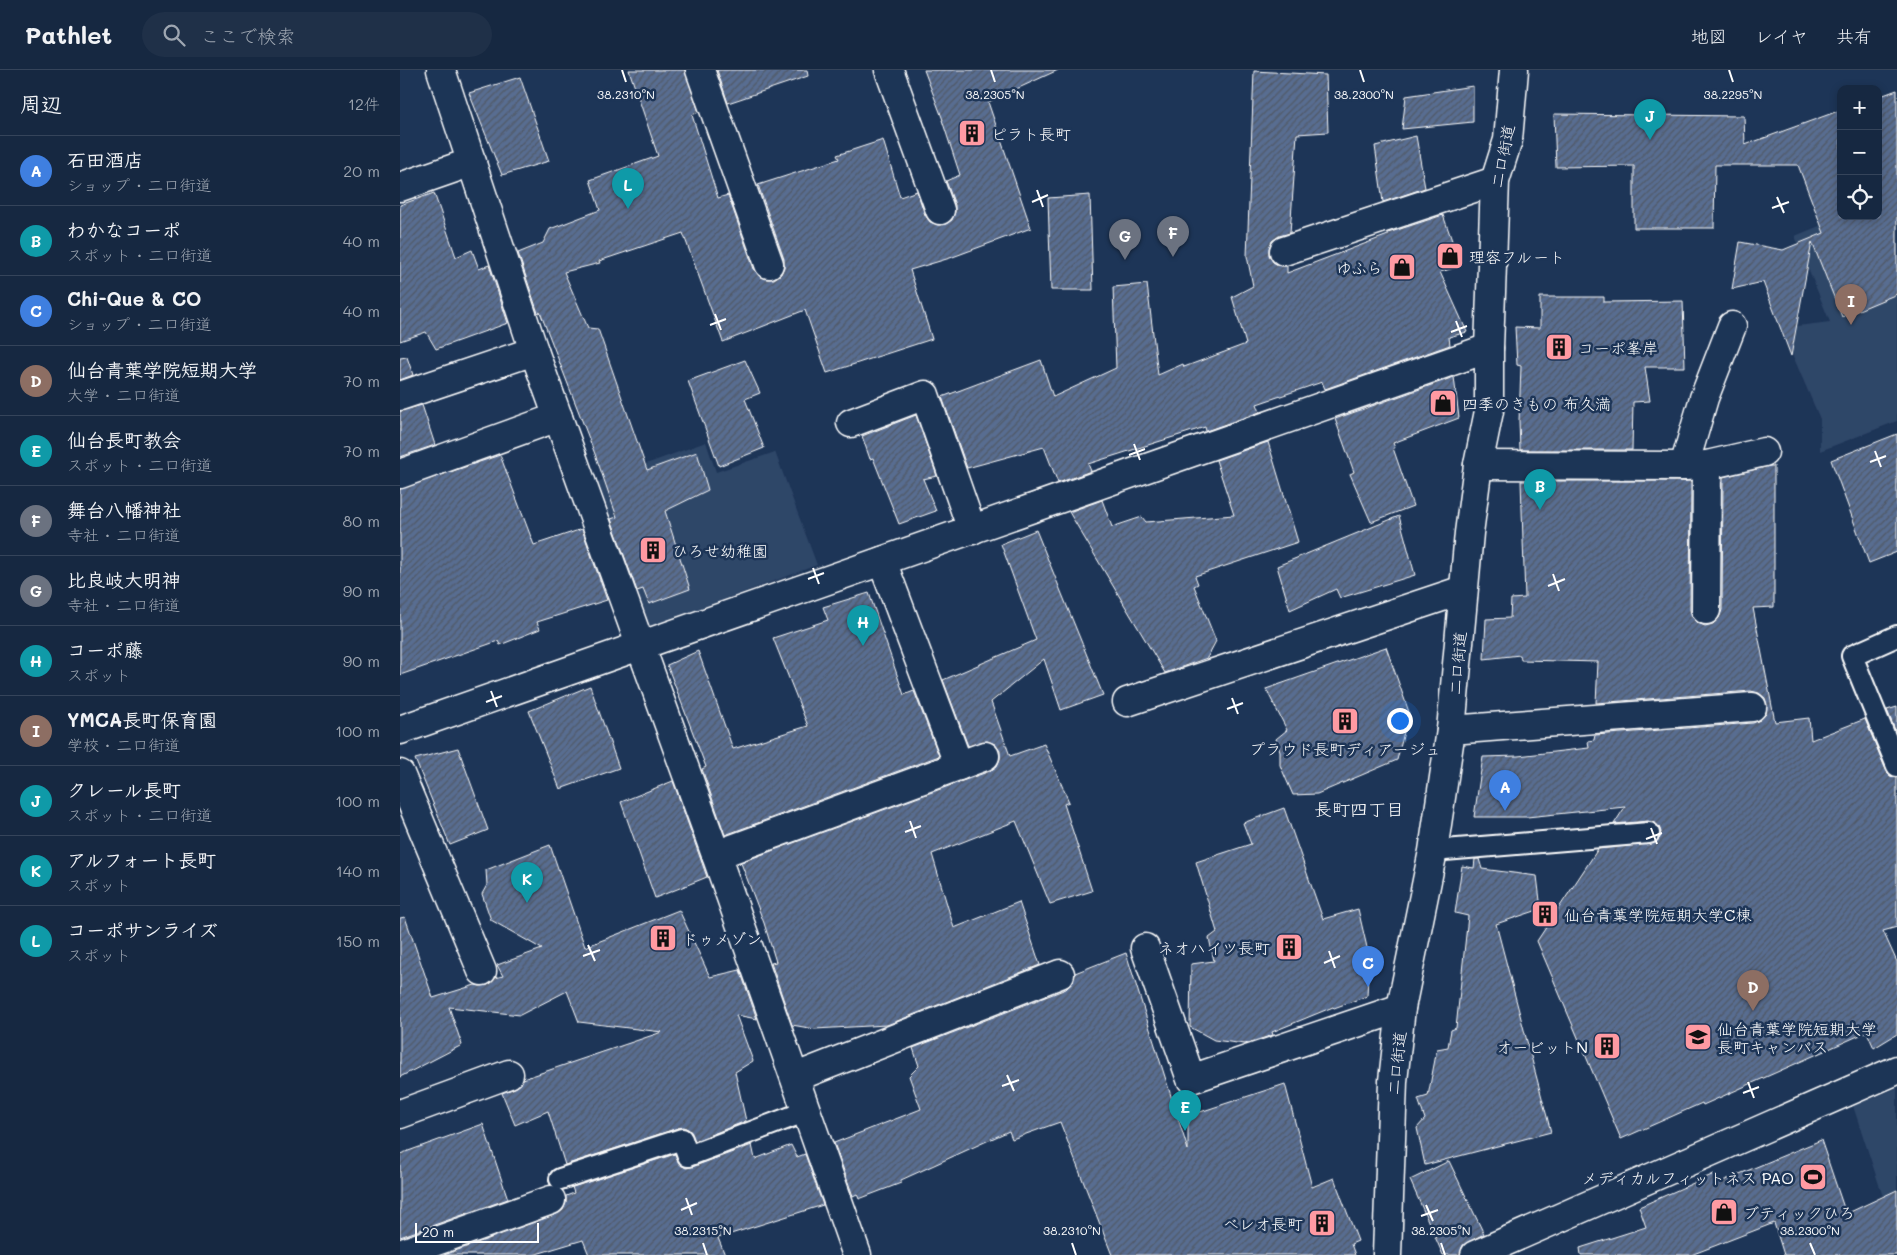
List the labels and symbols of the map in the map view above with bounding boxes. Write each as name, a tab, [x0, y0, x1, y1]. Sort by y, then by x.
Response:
text: 38.2310°N	[597, 86, 655, 102]
text: 38.2305°N	[965, 86, 1025, 102]
text: 38.2300°N	[1334, 86, 1394, 102]
text: 38.2295°N	[1704, 86, 1762, 102]
pin: J	[1634, 99, 1666, 140]
building icon: ピラト長町	[957, 118, 987, 148]
place label: ピラト長町	[991, 123, 1071, 144]
street label: 二口街道	[1486, 123, 1518, 189]
pin: L	[612, 168, 644, 209]
pin: F	[1157, 216, 1189, 257]
pin: G	[1109, 219, 1141, 260]
shop icon: 理容フルート	[1435, 241, 1465, 271]
place label: 理容フルート	[1469, 246, 1565, 267]
shop icon: ゆふら	[1387, 252, 1417, 282]
place label: ゆふら	[1336, 257, 1383, 278]
pin: I	[1835, 284, 1867, 325]
building icon: コーポ峯岸	[1544, 332, 1574, 362]
place label: コーポ峯岸	[1578, 337, 1658, 358]
shop icon: 四季のきもの 布久満	[1428, 388, 1458, 418]
place label: 四季のきもの 布久満	[1462, 393, 1611, 414]
pin: B	[1524, 469, 1556, 510]
building icon: ひろせ幼稚園	[638, 535, 668, 565]
place label: ひろせ幼稚園	[672, 540, 768, 561]
pin: H	[847, 605, 879, 646]
street label: 二口街道	[1444, 630, 1470, 696]
building icon: プラウド長町ディアージュ	[1330, 706, 1360, 736]
your location	[1387, 708, 1413, 734]
place label: プラウド長町ディアージュ	[1249, 738, 1441, 759]
pin: A	[1489, 770, 1521, 811]
district label: 長町四丁目	[1314, 797, 1404, 821]
pin: K	[511, 862, 543, 903]
building icon: 仙台青葉学院短期大学C棟	[1530, 899, 1560, 929]
place label: 仙台青葉学院短期大学C棟	[1564, 904, 1751, 925]
building icon: ドゥメゾン	[648, 923, 678, 953]
place label: ドゥメゾン	[682, 928, 762, 949]
building icon: ネオハイツ長町	[1274, 932, 1304, 962]
place label: ネオハイツ長町	[1158, 937, 1270, 958]
pin: C	[1352, 946, 1384, 987]
pin: D	[1737, 970, 1769, 1011]
place label: 仙台青葉学院短期大学 長町キャンパス	[1717, 1018, 1877, 1057]
school or university icon: 仙台青葉学院短期大学 長町キャンパス	[1683, 1022, 1713, 1052]
street label: 二口街道	[1382, 1030, 1410, 1096]
building icon: オービットN	[1592, 1031, 1622, 1061]
place label: オービットN	[1496, 1036, 1588, 1057]
pin: E	[1169, 1090, 1201, 1131]
sports icon: メディカルフィットネス PAO	[1798, 1162, 1828, 1192]
place label: メディカルフィットネス PAO	[1582, 1167, 1794, 1188]
shop icon: ブティックひろ	[1709, 1197, 1739, 1227]
place label: ブティックひろ	[1743, 1202, 1855, 1223]
building icon: べレオ長町	[1307, 1208, 1337, 1238]
place label: べレオ長町	[1223, 1213, 1303, 1234]
scale bar	[415, 1220, 539, 1243]
text: 38.2315°N	[674, 1222, 732, 1238]
text: 38.2310°N	[1043, 1222, 1101, 1238]
text: 38.2305°N	[1411, 1222, 1471, 1238]
text: 38.2300°N	[1780, 1222, 1840, 1238]

